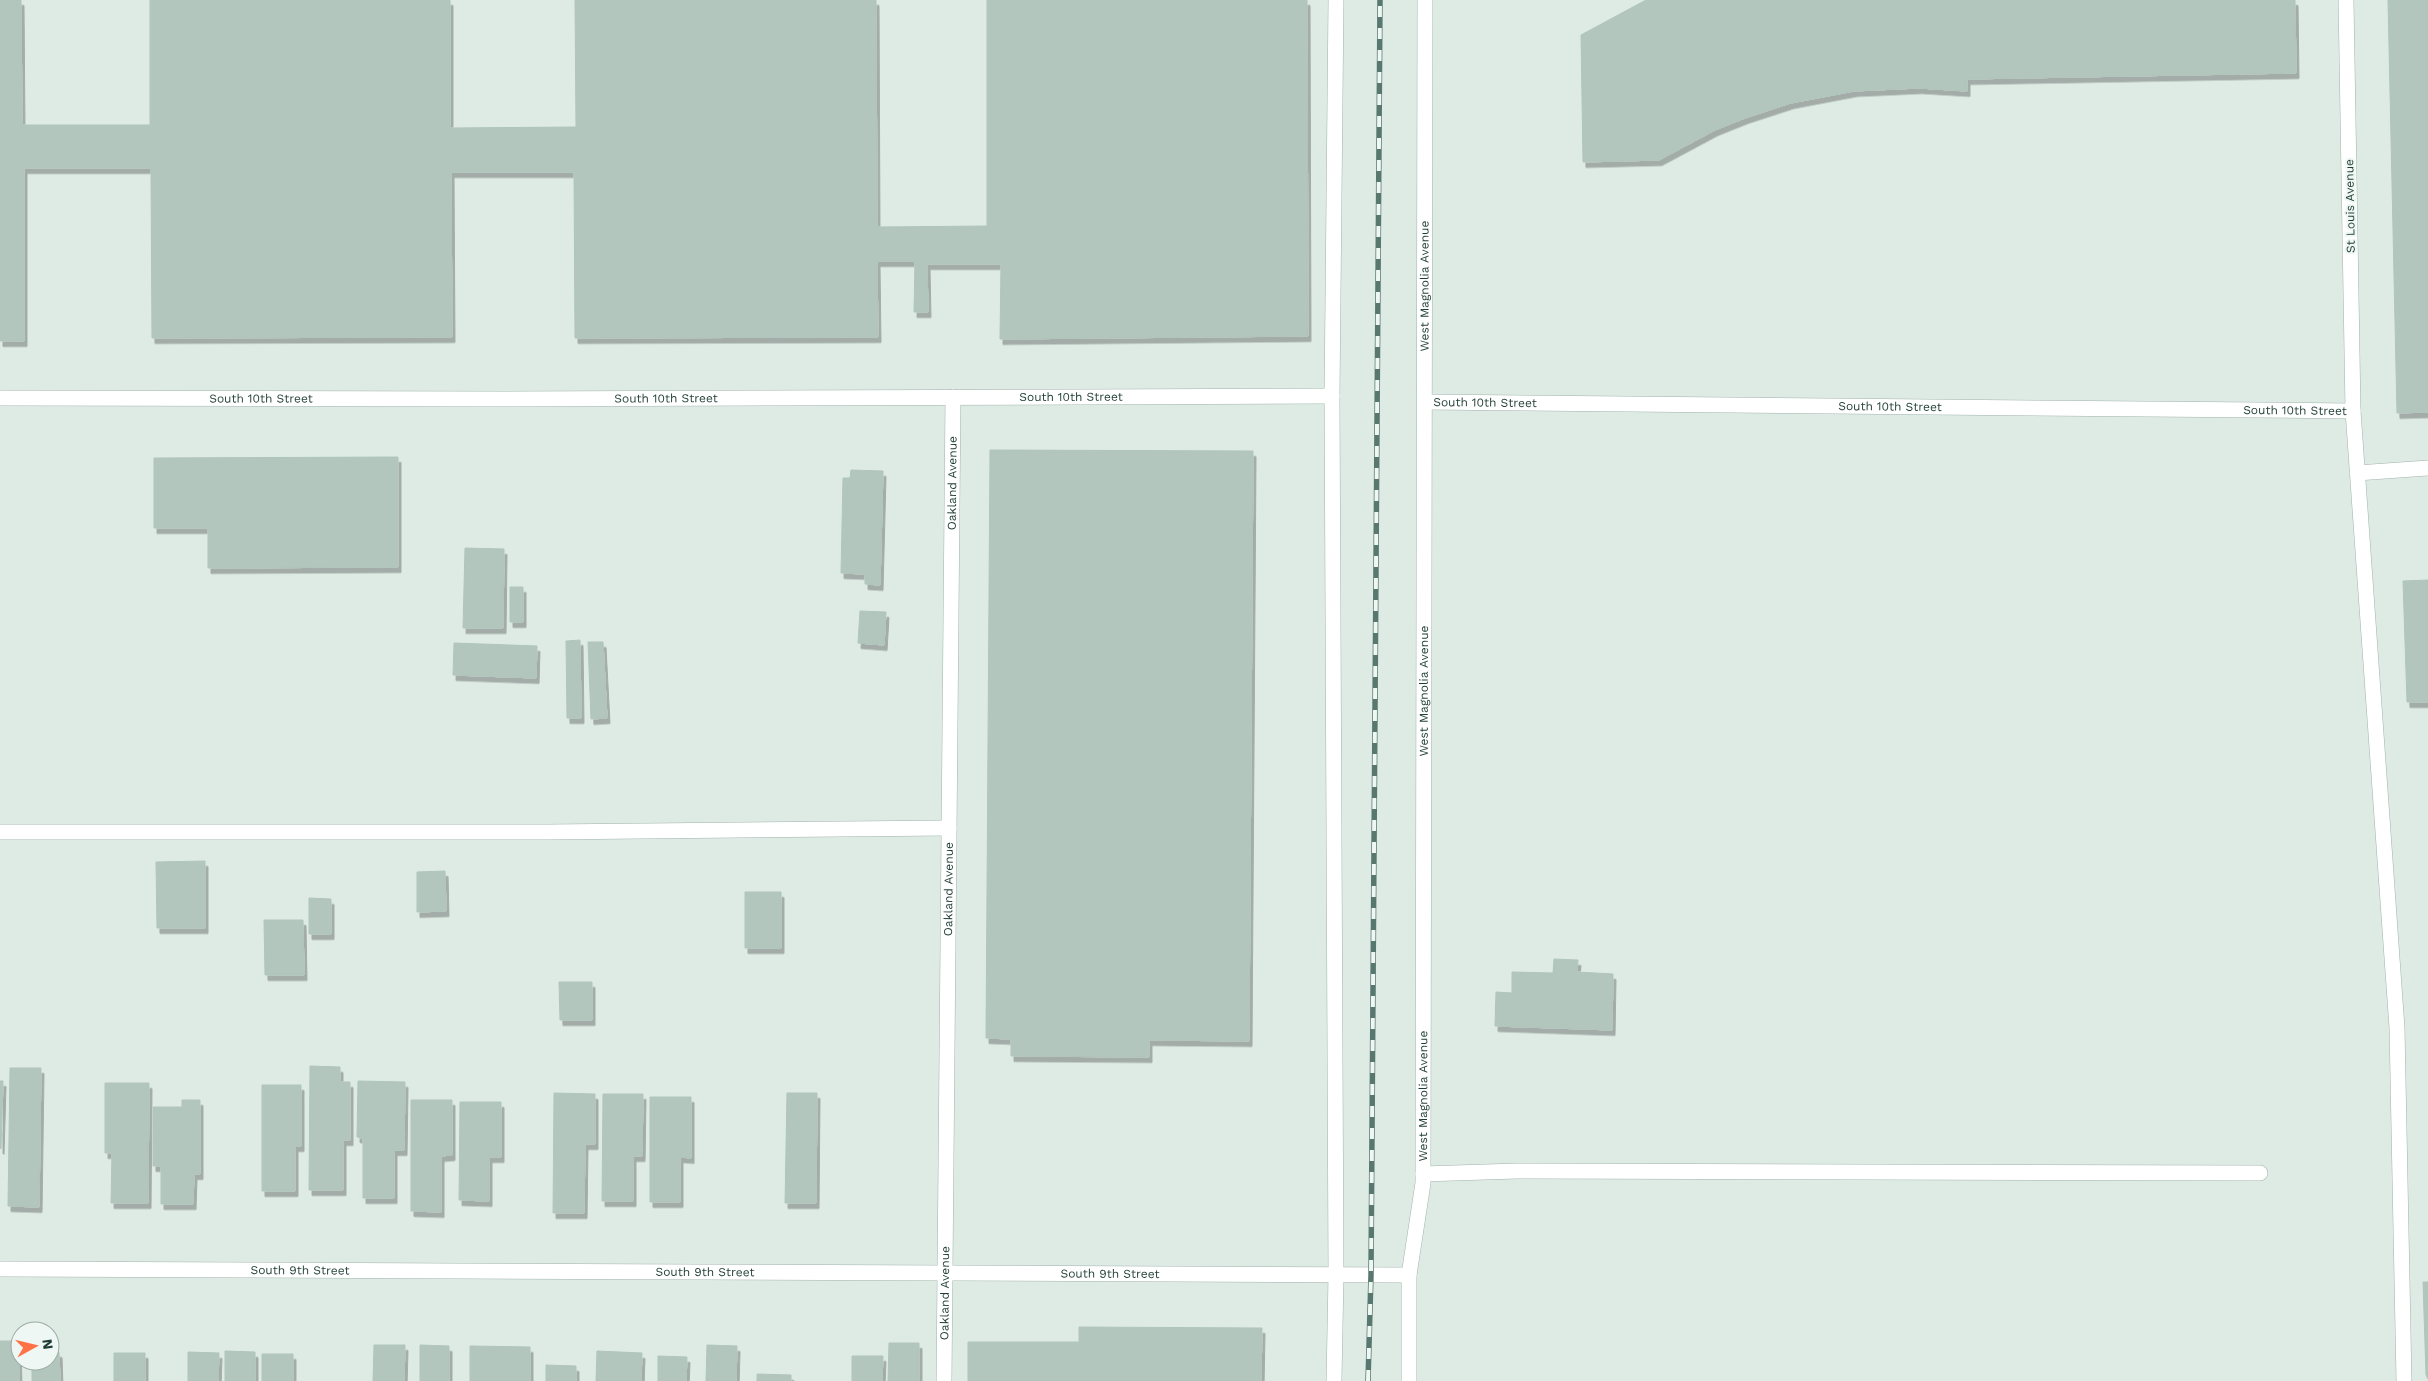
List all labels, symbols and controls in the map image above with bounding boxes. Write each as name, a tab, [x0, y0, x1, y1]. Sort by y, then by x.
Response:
street label: St Louis Avenue	[2342, 159, 2358, 253]
street label: West Magnolia Avenue	[1417, 220, 1432, 352]
street label: South 10th Street	[1019, 390, 1123, 404]
street label: South 10th Street	[209, 391, 313, 406]
street label: South 10th Street	[614, 391, 718, 406]
street label: South 10th Street	[1433, 395, 1537, 410]
street label: South 10th Street	[1838, 399, 1942, 414]
street label: South 10th Street	[2243, 403, 2347, 418]
street label: Oakland Avenue	[945, 436, 960, 530]
street label: West Magnolia Avenue	[1417, 625, 1431, 757]
street label: Oakland Avenue	[941, 842, 956, 936]
street label: West Magnolia Avenue	[1416, 1030, 1430, 1162]
street label: Oakland Avenue	[937, 1246, 952, 1340]
street label: South 9th Street	[250, 1263, 350, 1277]
street label: South 9th Street	[655, 1265, 755, 1279]
street label: South 9th Street	[1060, 1267, 1160, 1281]
north arrow	[10, 1321, 60, 1371]
text: N	[39, 1338, 57, 1350]

